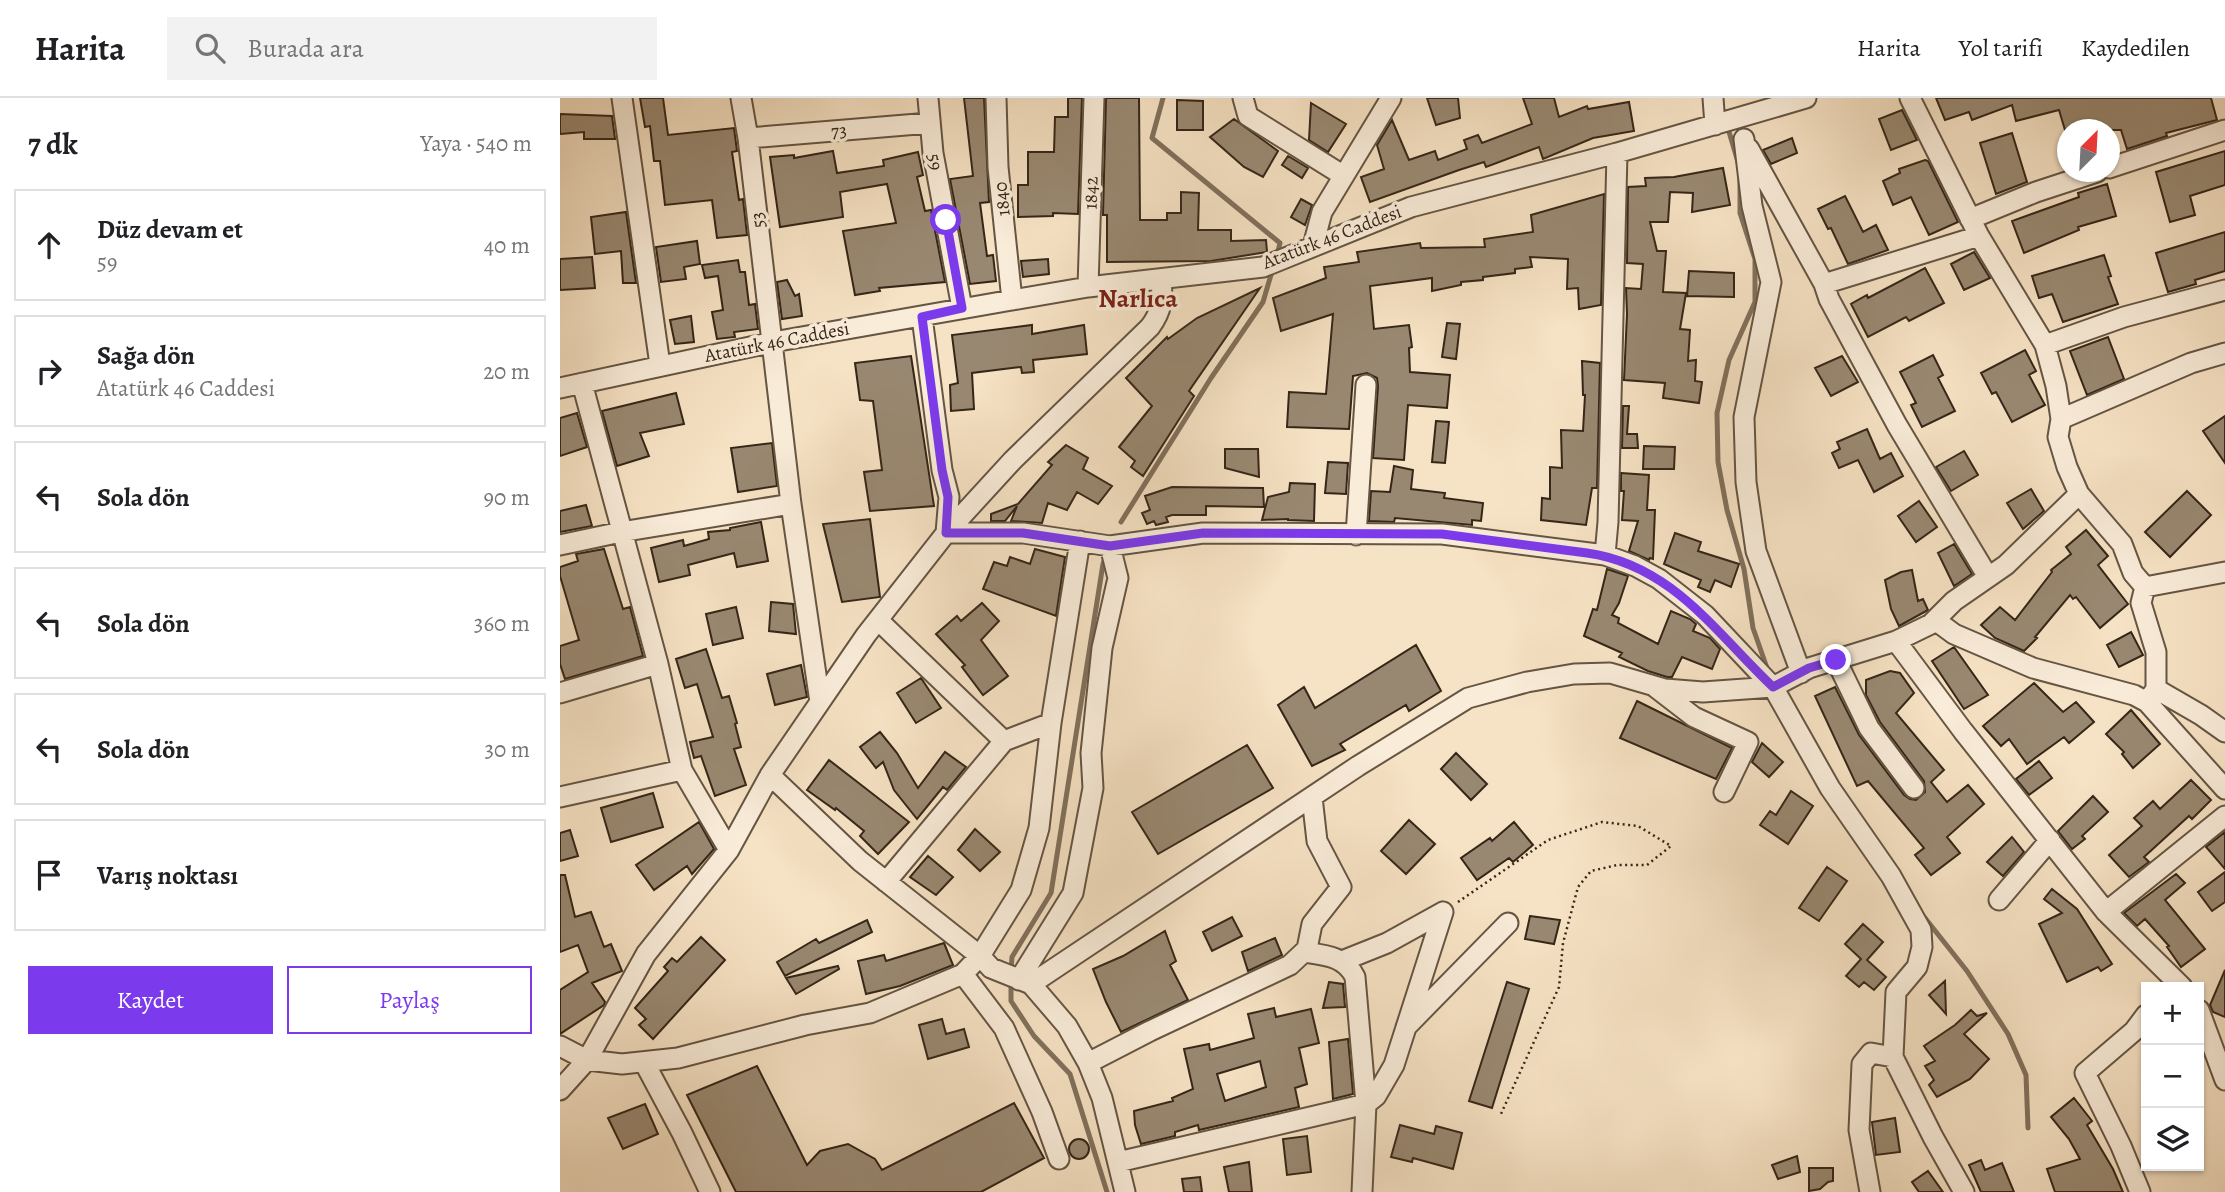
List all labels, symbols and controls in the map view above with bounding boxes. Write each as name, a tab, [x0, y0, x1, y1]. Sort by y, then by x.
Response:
search box	[167, 17, 657, 80]
text: Harita	[35, 26, 125, 71]
icon: search	[191, 29, 229, 67]
text: Burada ara	[247, 31, 364, 66]
text: Harita	[1857, 32, 1921, 64]
text: Yol tarifi	[1959, 32, 2043, 64]
text: Kaydedilen	[2081, 32, 2190, 64]
street label: 73	[830, 117, 848, 145]
north arrow	[2057, 119, 2120, 182]
text: 7 dk	[28, 124, 78, 164]
text: Yaya · 540 m	[420, 128, 532, 159]
street label: 59	[921, 151, 949, 173]
street label: 1842	[1077, 176, 1105, 210]
street label: 1840	[987, 181, 1017, 217]
street label: Atatürk 46 Caddesi	[1258, 199, 1405, 276]
route start	[930, 204, 961, 235]
street label: 53	[744, 210, 772, 230]
text: Düz devam et	[97, 212, 243, 247]
icon: ahead	[30, 226, 68, 264]
text: 40 m	[484, 230, 530, 261]
text: 59	[97, 247, 117, 278]
district label: Narlıca	[1098, 281, 1178, 316]
street label: Atatürk 46 Caddesi	[701, 315, 852, 369]
text: Sağa dön	[97, 338, 195, 373]
icon: right	[30, 352, 68, 390]
text: 20 m	[483, 356, 530, 387]
text: Atatürk 46 Caddesi	[97, 373, 275, 404]
icon: left	[30, 478, 68, 516]
text: Sola dön	[97, 480, 190, 515]
text: 90 m	[484, 482, 530, 513]
icon: left	[30, 604, 68, 642]
text: Sola dön	[97, 606, 190, 641]
text: 360 m	[474, 608, 530, 639]
route end	[1820, 644, 1851, 675]
icon: left	[30, 730, 68, 768]
text: Sola dön	[97, 732, 190, 767]
text: 30 m	[484, 734, 530, 765]
icon: arrive	[30, 856, 68, 894]
text: Varış noktası	[97, 858, 238, 893]
button: Kaydet	[28, 966, 273, 1034]
button: Paylaş	[287, 966, 532, 1034]
map controls	[2141, 982, 2204, 1171]
button: +	[2141, 982, 2204, 1045]
button: −	[2141, 1045, 2204, 1108]
button: layers	[2141, 1108, 2204, 1171]

